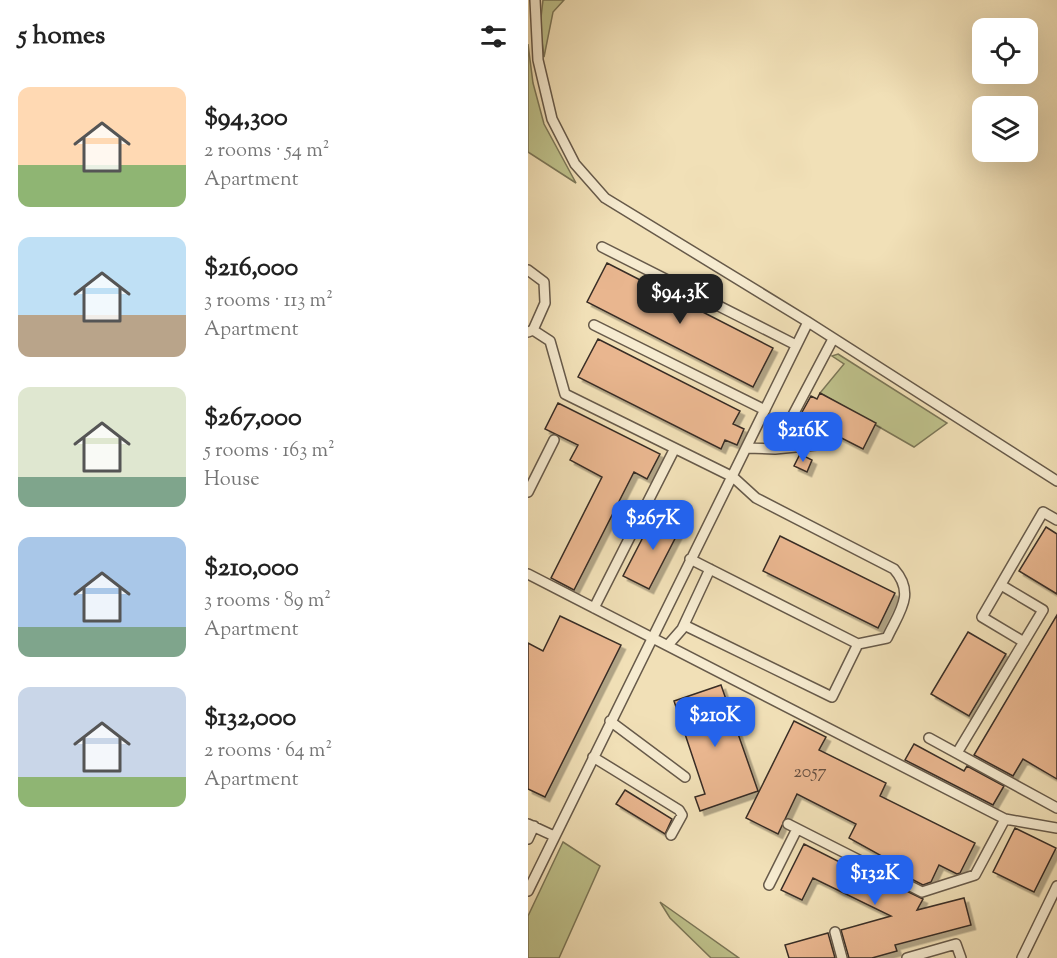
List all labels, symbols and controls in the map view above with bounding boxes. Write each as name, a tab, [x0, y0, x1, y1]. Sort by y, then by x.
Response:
text: 5 homes	[18, 18, 105, 55]
map controls	[972, 18, 1038, 162]
button: locate	[972, 18, 1038, 84]
icon: filters	[477, 20, 510, 53]
button: layers	[972, 96, 1038, 162]
text: $94,300	[204, 100, 288, 137]
icon: home	[66, 111, 138, 183]
text: 2 rooms · 54 m²	[204, 137, 329, 166]
text: Apartment	[204, 166, 299, 195]
text: $216,000	[204, 250, 298, 287]
icon: home	[66, 261, 138, 333]
pin: $94.3K	[631, 274, 729, 325]
text: $94.3K	[651, 279, 709, 308]
text: 3 rooms · 113 m²	[204, 287, 333, 316]
text: Apartment	[204, 316, 299, 345]
text: $267,000	[204, 400, 302, 437]
icon: home	[66, 411, 138, 483]
pin: $216K	[761, 412, 845, 463]
text: $216K	[777, 417, 829, 446]
text: 5 rooms · 163 m²	[204, 437, 335, 466]
text: House	[204, 466, 259, 495]
pin: $267K	[611, 500, 695, 551]
text: $267K	[626, 505, 680, 534]
text: $210,000	[204, 550, 299, 587]
icon: home	[66, 561, 138, 633]
text: 3 rooms · 89 m²	[204, 587, 331, 616]
text: Apartment	[204, 616, 299, 645]
pin: $210K	[673, 697, 757, 748]
text: $132,000	[204, 700, 296, 737]
text: $210K	[689, 702, 741, 731]
icon: home	[66, 711, 138, 783]
text: 2 rooms · 64 m²	[204, 737, 332, 766]
house number: 2057	[793, 760, 827, 786]
text: Apartment	[204, 766, 299, 795]
pin: $132K	[833, 855, 917, 906]
text: $132K	[850, 860, 900, 889]

